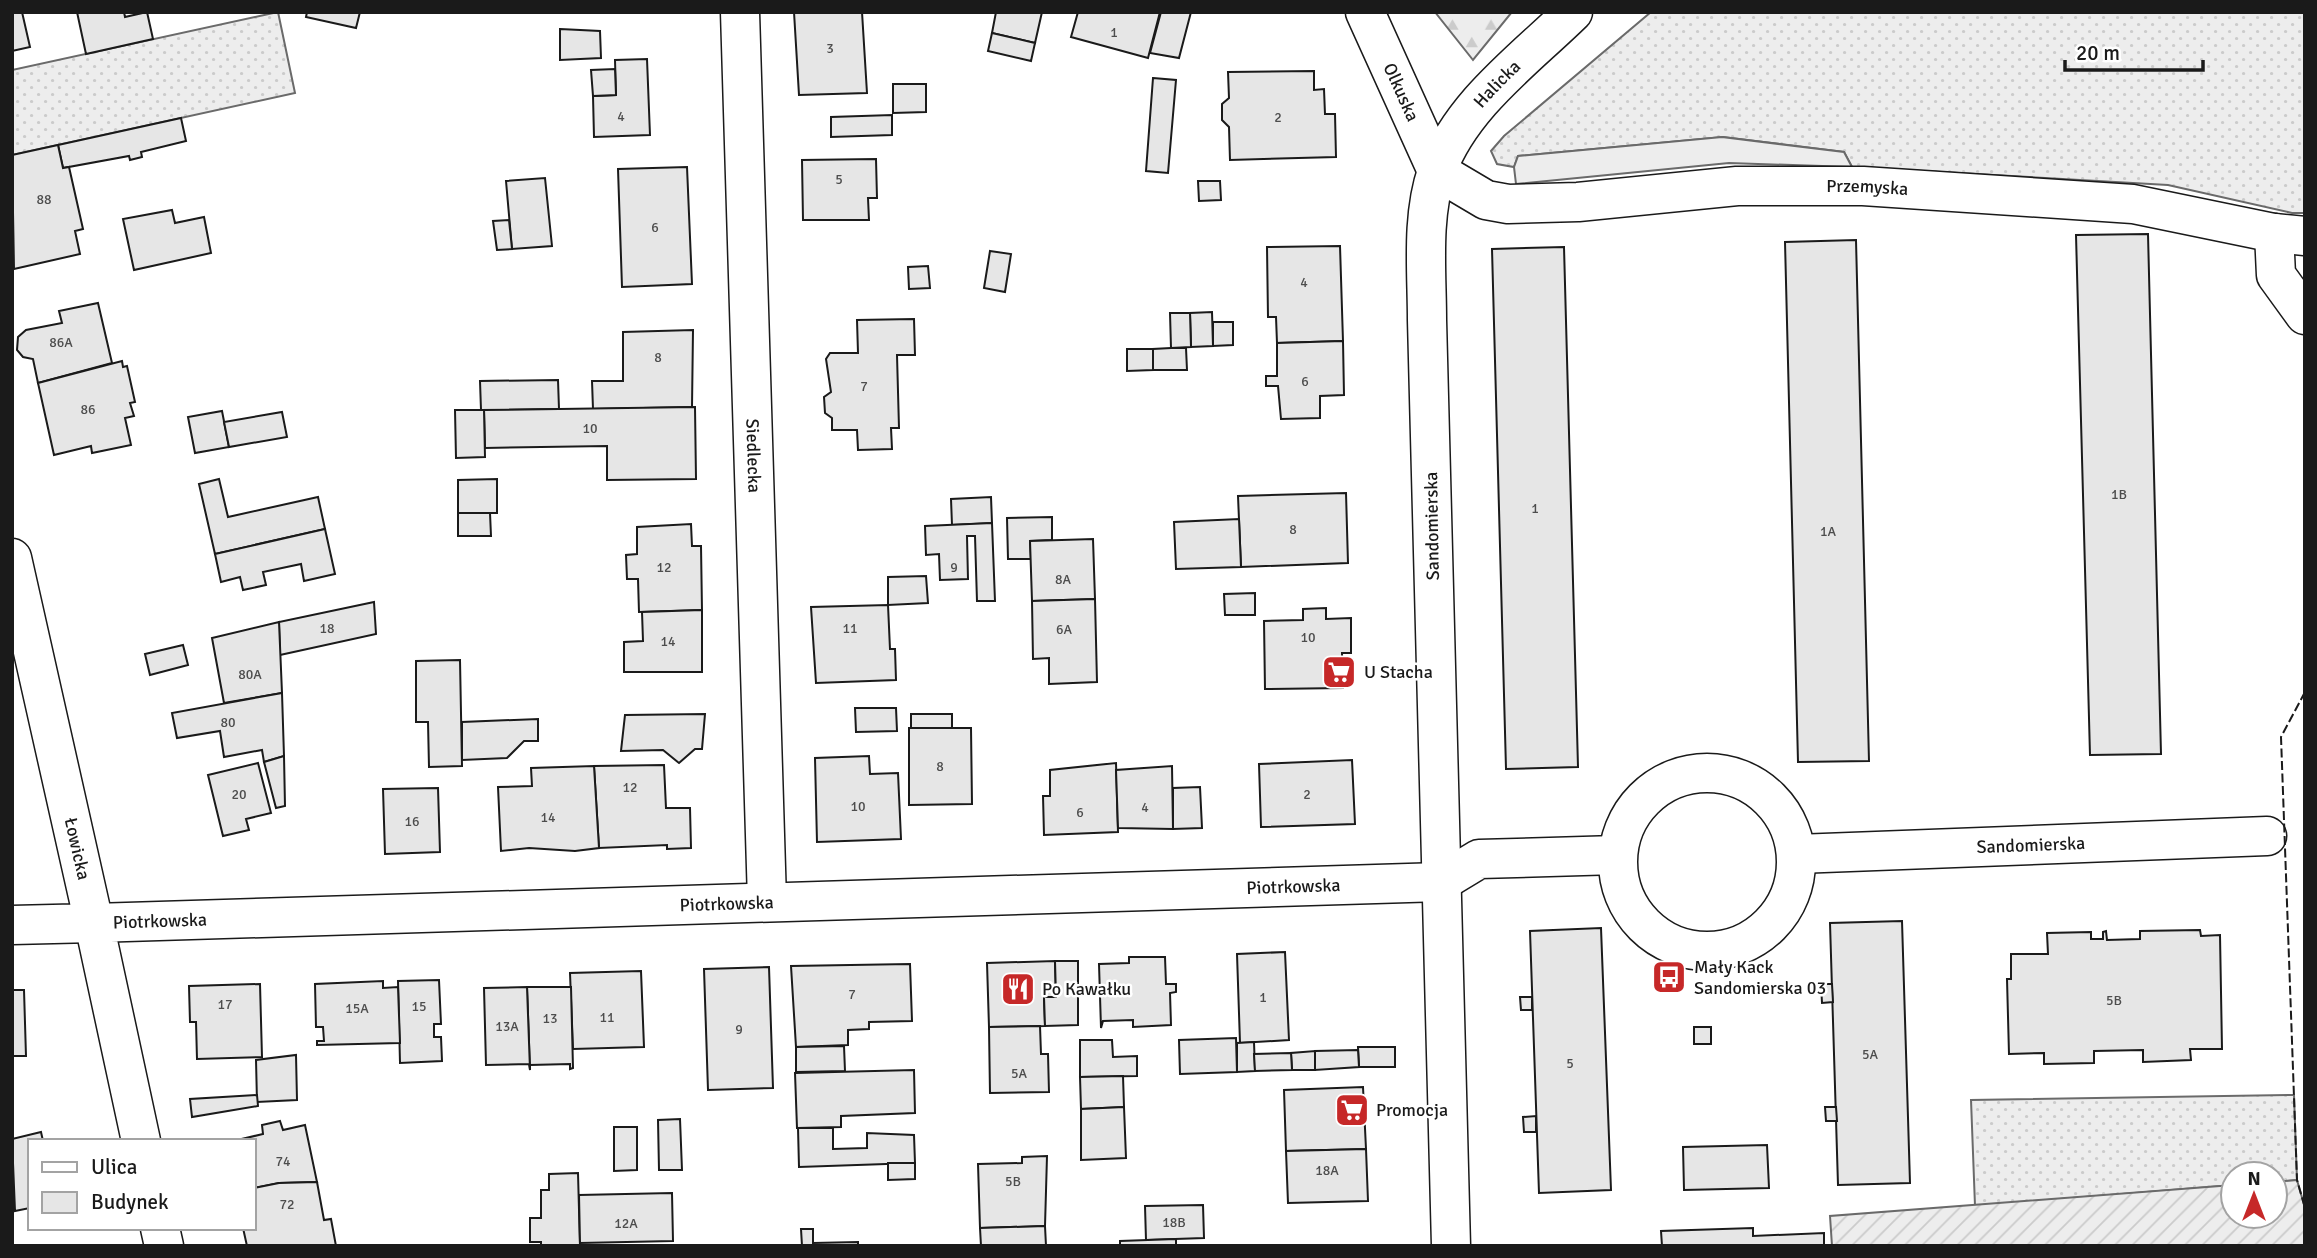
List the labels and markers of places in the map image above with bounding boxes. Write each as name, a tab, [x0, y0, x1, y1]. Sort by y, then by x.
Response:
supermarket icon: U Stacha	[1320, 653, 1358, 691]
place label: U Stacha	[1364, 661, 1433, 683]
place label: Mały Kack Sandomierska 03	[1694, 956, 1826, 999]
bus stop icon: Mały Kack Sandomierska 03	[1650, 958, 1688, 996]
restaurant icon: Po Kawałku	[999, 970, 1037, 1008]
place label: Po Kawałku	[1042, 978, 1131, 1000]
supermarket icon: Promocja	[1333, 1091, 1371, 1129]
place label: Promocja	[1376, 1099, 1448, 1121]

